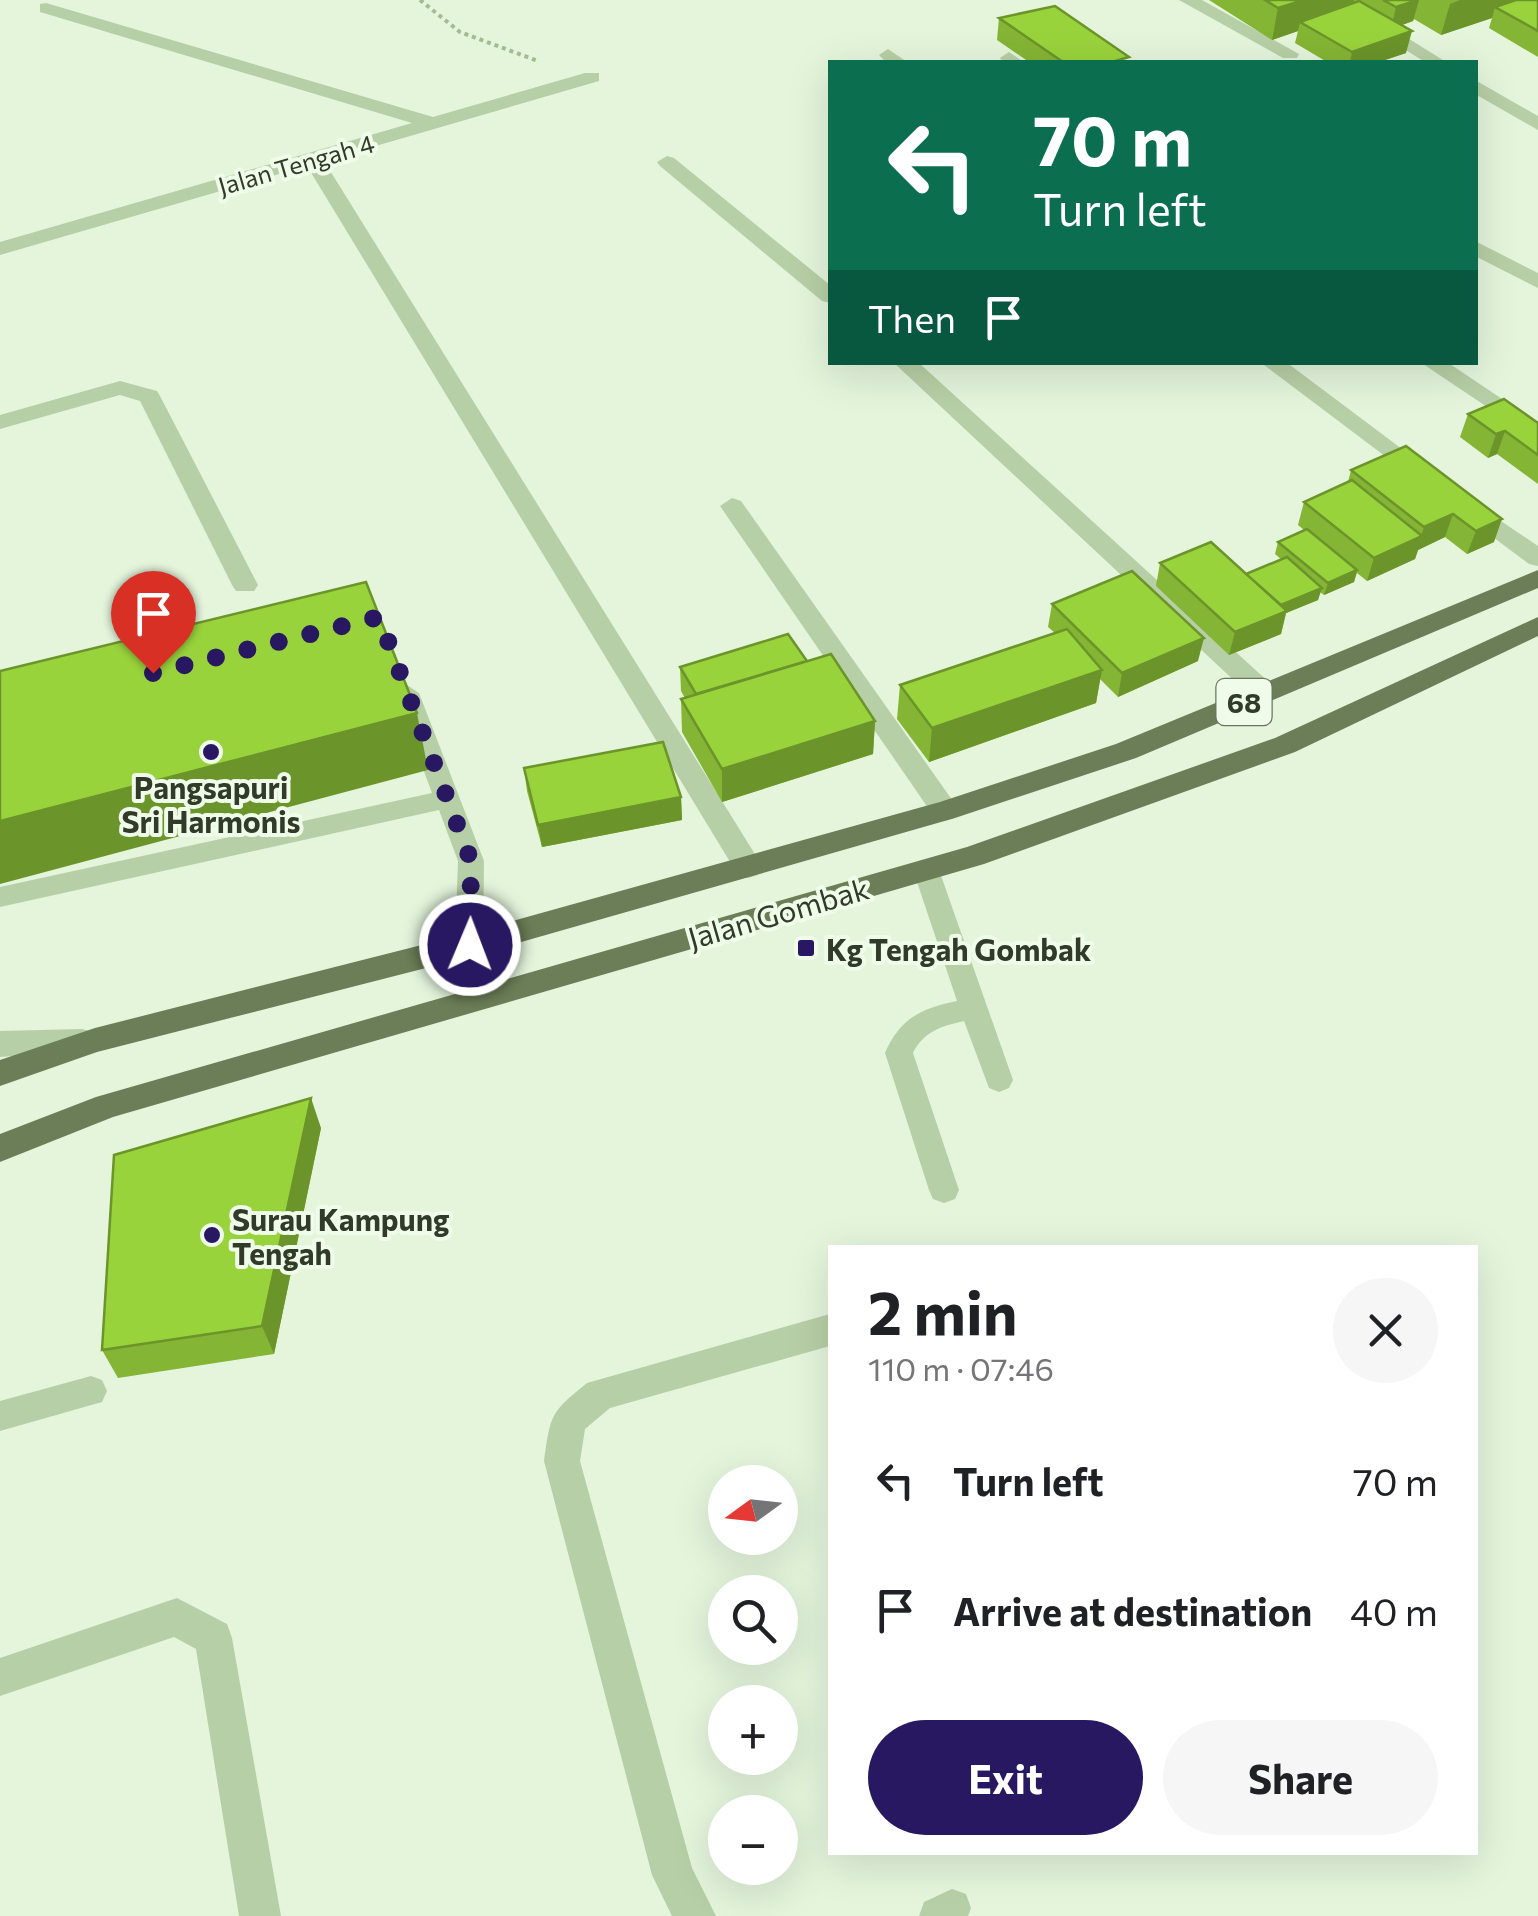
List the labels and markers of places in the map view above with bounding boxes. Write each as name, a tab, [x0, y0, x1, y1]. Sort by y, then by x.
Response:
pin	[111, 571, 196, 674]
marker: Pangsapuri Sri Harmonis	[200, 741, 222, 763]
place label: Pangsapuri Sri Harmonis	[122, 768, 300, 839]
place label: Kg Tengah Gombak	[826, 930, 1091, 967]
marker: Kg Tengah Gombak	[795, 937, 817, 959]
place label: Surau Kampung Tengah	[232, 1200, 450, 1271]
marker: Surau Kampung Tengah	[201, 1224, 223, 1246]

